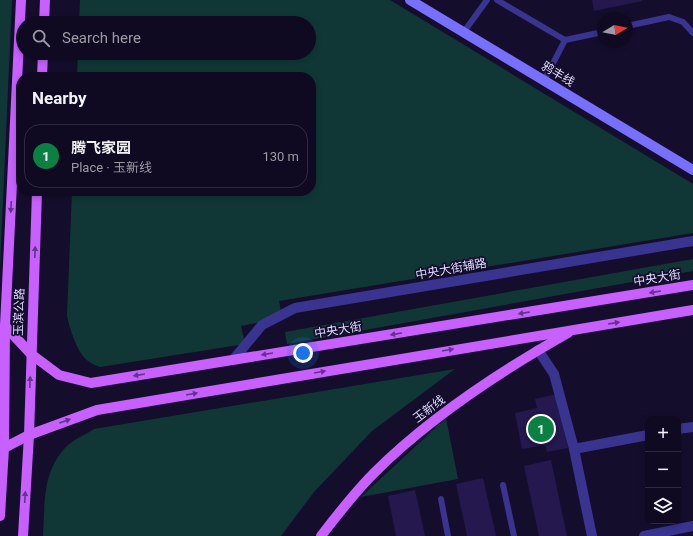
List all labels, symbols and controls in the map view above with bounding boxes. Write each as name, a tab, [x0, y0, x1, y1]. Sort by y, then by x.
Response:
north arrow	[597, 12, 633, 48]
search box	[16, 16, 316, 60]
icon: search	[30, 27, 52, 49]
text: Search here	[62, 29, 141, 47]
street label: 鸦丰线	[539, 59, 577, 89]
text: Nearby	[32, 88, 87, 108]
text: 腾飞家园	[71, 139, 131, 157]
text: 1	[42, 149, 50, 164]
text: 130 m	[262, 149, 299, 164]
text: Place · 玉新线	[71, 160, 152, 175]
one-way arrow	[8, 201, 15, 213]
one-way arrow	[32, 245, 38, 258]
street label: 中央大街辅路	[414, 256, 488, 282]
street label: 中央大街	[632, 267, 682, 289]
street label: 玉滨公路	[11, 288, 27, 336]
one-way arrow	[648, 289, 661, 295]
one-way arrow	[518, 310, 530, 316]
street label: 中央大街	[313, 319, 363, 341]
one-way arrow	[608, 320, 620, 326]
one-way arrow	[390, 331, 402, 337]
your location	[293, 343, 313, 363]
one-way arrow	[442, 347, 454, 353]
one-way arrow	[261, 352, 274, 358]
one-way arrow	[314, 369, 326, 375]
one-way arrow	[133, 372, 145, 378]
one-way arrow	[27, 375, 33, 388]
one-way arrow	[186, 391, 198, 397]
street label: 玉新线	[410, 393, 448, 425]
pin: 1	[528, 414, 554, 444]
map controls	[645, 416, 681, 524]
button: +	[645, 416, 681, 452]
one-way arrow	[60, 418, 72, 424]
button: −	[645, 452, 681, 488]
button: layers	[645, 488, 681, 524]
one-way arrow	[22, 490, 28, 503]

